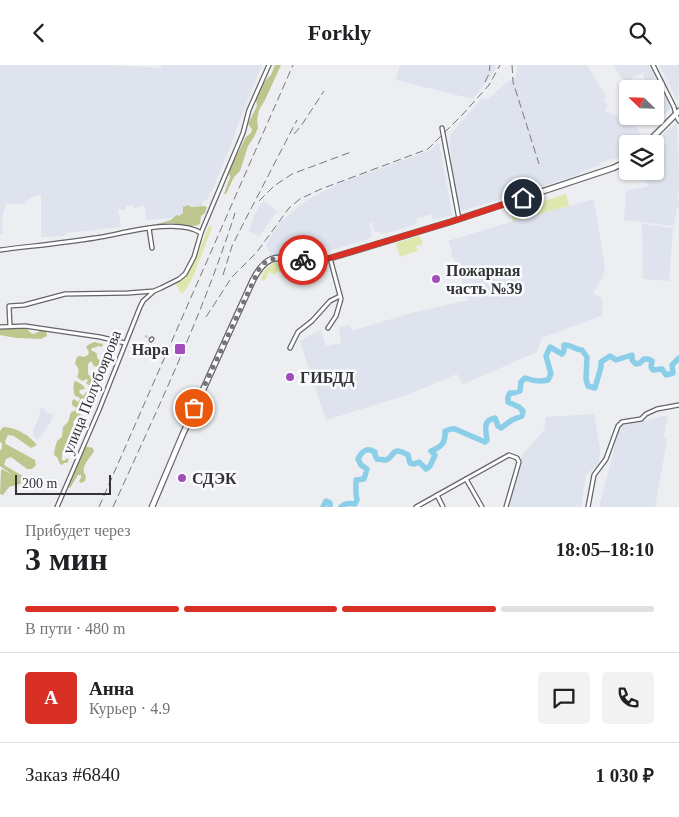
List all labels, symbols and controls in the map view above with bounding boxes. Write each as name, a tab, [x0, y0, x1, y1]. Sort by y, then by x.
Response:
icon: back	[25, 19, 53, 47]
icon: search	[626, 19, 654, 47]
text: Forkly	[308, 20, 371, 45]
north arrow	[619, 80, 664, 125]
map controls	[619, 80, 664, 180]
button: layers	[619, 135, 664, 180]
pin	[502, 177, 544, 219]
icon: home	[509, 184, 537, 212]
courier	[278, 235, 328, 285]
icon: bike	[289, 246, 317, 274]
place label: Пожарная часть №39	[446, 262, 523, 297]
marker: Пожарная часть №39	[430, 273, 442, 285]
street label: улица Полубоярова	[59, 328, 125, 457]
place label: Нара	[132, 341, 169, 359]
marker: Нара	[173, 342, 187, 356]
place label: ГИБДД	[300, 369, 355, 387]
marker: ГИБДД	[284, 371, 296, 383]
pin	[173, 387, 215, 429]
icon: bag	[180, 394, 208, 422]
place label: СДЭК	[192, 470, 237, 488]
scale bar	[15, 472, 111, 495]
marker: СДЭК	[176, 472, 188, 484]
text: 200 m	[22, 476, 57, 491]
text: Прибудет через	[25, 522, 131, 539]
text: 18:05–18:10	[556, 539, 654, 560]
text: 3 мин	[25, 541, 108, 577]
text: В пути · 480 m	[25, 620, 126, 637]
button: chat	[538, 672, 590, 724]
button: phone	[602, 672, 654, 724]
text: Анна	[89, 678, 134, 699]
text: А	[44, 687, 58, 708]
text: Курьер · 4.9	[89, 700, 170, 717]
text: Заказ #6840	[25, 764, 120, 785]
text: 1 030 ₽	[595, 765, 654, 786]

